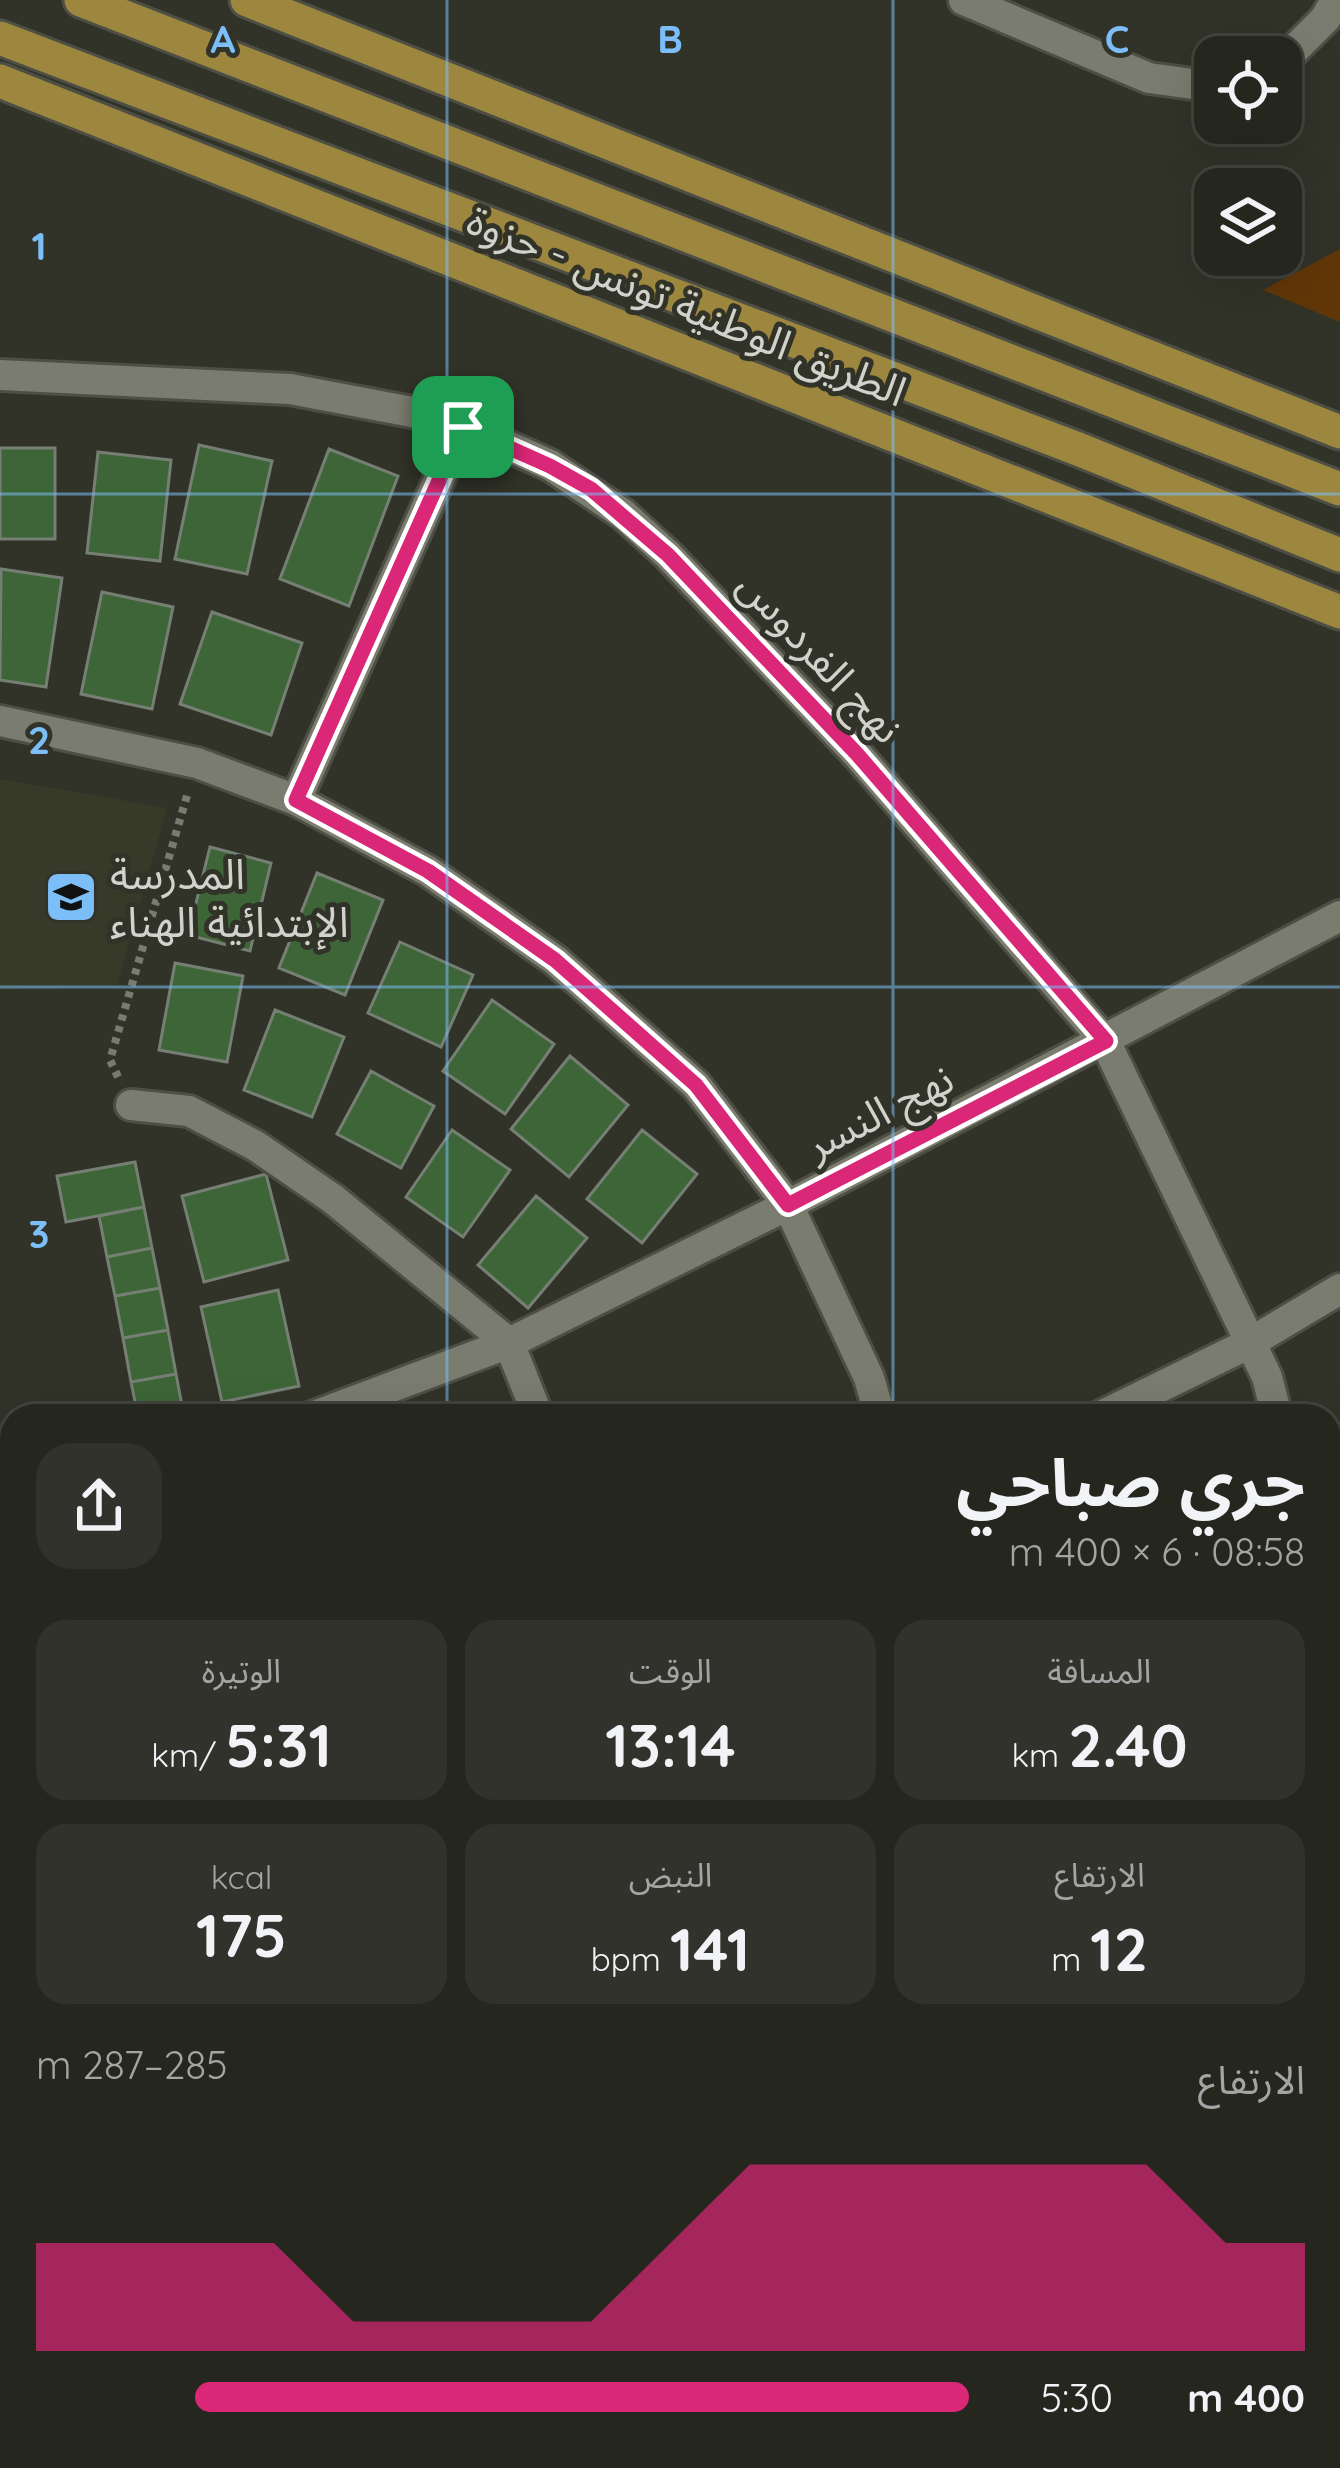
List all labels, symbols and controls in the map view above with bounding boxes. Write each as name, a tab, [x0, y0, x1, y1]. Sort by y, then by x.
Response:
text: A	[211, 14, 236, 63]
text: B	[657, 14, 683, 63]
text: C	[1105, 14, 1129, 63]
map controls	[1194, 36, 1302, 276]
button: locate	[1194, 36, 1302, 144]
button: layers	[1194, 168, 1302, 276]
street label: الطريق الوطنية تونس - حزوة	[460, 193, 914, 417]
text: 1	[31, 221, 47, 270]
pin	[412, 376, 514, 478]
icon: arrive	[430, 394, 496, 460]
street label: نهج الفردوس	[723, 558, 915, 758]
text: 2	[28, 715, 50, 764]
place label: المدرسة الإبتدائية الهناء	[110, 847, 349, 950]
school or university icon: المدرسة الإبتدائية الهناء	[43, 869, 99, 925]
street label: نهج النسر	[794, 1051, 965, 1177]
text: 3	[29, 1209, 49, 1258]
text: جري صباحي	[956, 1440, 1305, 1523]
button: share	[36, 1443, 162, 1569]
text: 08:58 · 6 × 400 m	[1009, 1527, 1305, 1576]
text: الوتيرة	[202, 1650, 281, 1691]
text: الوقت	[629, 1650, 712, 1691]
text: المسافة	[1048, 1650, 1151, 1691]
text: 5:31	[225, 1707, 332, 1782]
text: 13:14	[605, 1707, 736, 1782]
text: 2.40	[1068, 1707, 1188, 1782]
text: /km	[151, 1734, 225, 1775]
text: km	[1011, 1734, 1068, 1775]
text: النبض	[629, 1854, 712, 1895]
text: الارتفاع	[1054, 1854, 1145, 1895]
text: kcal	[211, 1856, 272, 1897]
text: 175	[196, 1897, 287, 1972]
text: 141	[670, 1911, 750, 1986]
text: 12	[1090, 1911, 1148, 1986]
text: bpm	[591, 1938, 670, 1979]
text: m	[1051, 1938, 1090, 1979]
text: 285–287 m	[36, 2040, 228, 2089]
text: الارتفاع	[1198, 2055, 1305, 2104]
text: 5:30	[1041, 2373, 1113, 2422]
text: 400 m	[1187, 2373, 1305, 2422]

